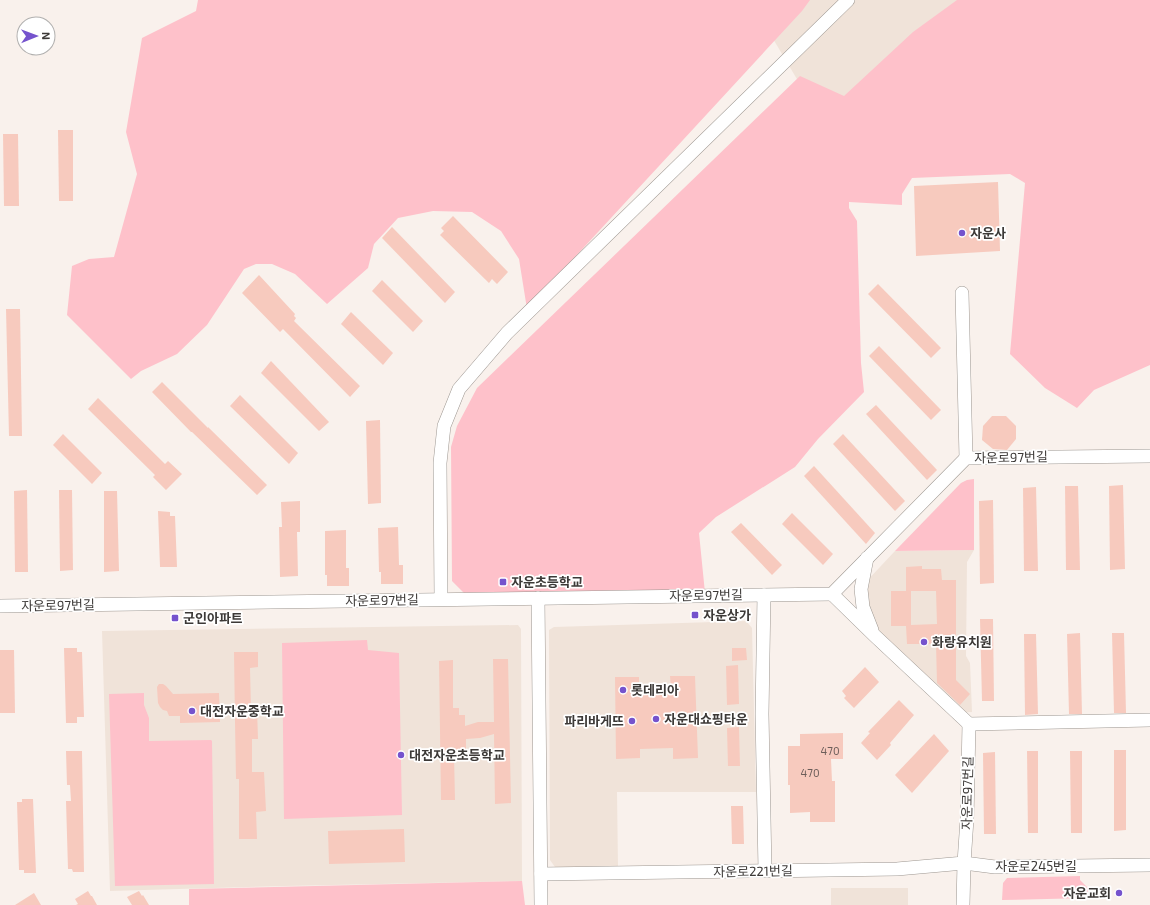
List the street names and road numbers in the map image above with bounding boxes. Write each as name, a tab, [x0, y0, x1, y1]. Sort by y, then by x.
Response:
street label: 자운로97번길	[974, 448, 1048, 466]
street label: 자운로97번길	[669, 586, 743, 604]
street label: 자운로97번길	[345, 591, 419, 609]
street label: 자운로97번길	[21, 596, 95, 614]
street label: 자운로97번길	[958, 756, 976, 830]
street label: 자운로245번길	[995, 858, 1077, 874]
street label: 자운로221번길	[713, 862, 793, 880]

